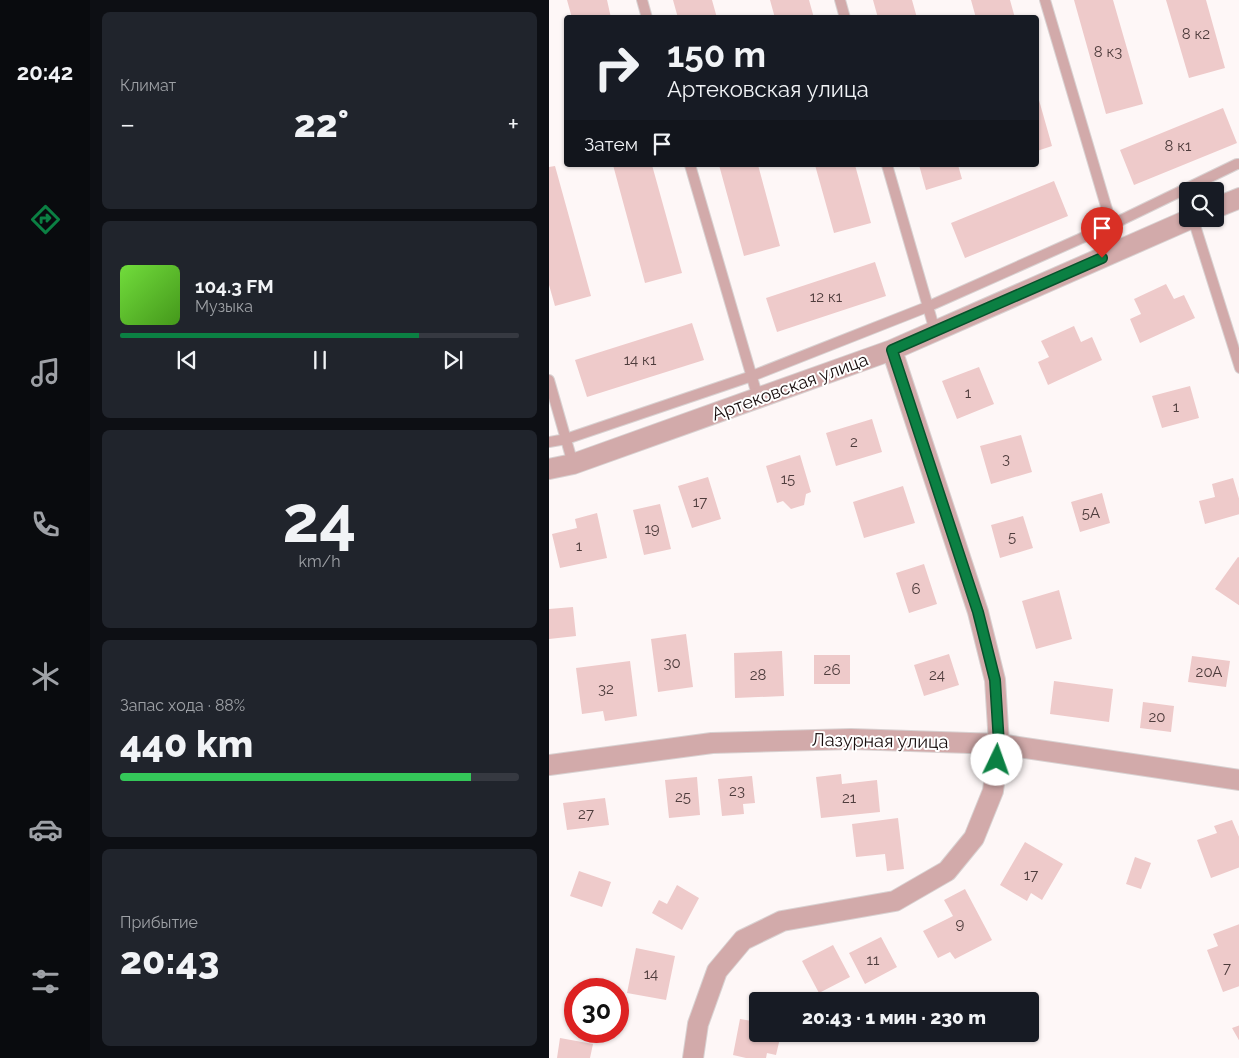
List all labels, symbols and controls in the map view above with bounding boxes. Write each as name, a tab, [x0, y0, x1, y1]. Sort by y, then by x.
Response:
house number: 8 к2	[1182, 25, 1210, 43]
text: 150 m	[667, 34, 766, 75]
icon: right	[584, 35, 649, 100]
house number: 8 к3	[1094, 43, 1122, 61]
text: 20:42	[17, 59, 73, 85]
text: Климат	[120, 76, 176, 95]
text: Артековская улица	[667, 76, 869, 102]
text: 22°	[294, 101, 349, 146]
text: −	[120, 108, 135, 141]
text: +	[507, 108, 519, 141]
icon: arrive	[648, 130, 676, 158]
text: Затем	[584, 133, 638, 155]
house number: 8 к1	[1165, 137, 1192, 155]
map controls	[1179, 182, 1224, 227]
button: search	[1179, 182, 1224, 227]
icon: directions	[28, 202, 63, 237]
pin	[1081, 207, 1123, 258]
icon: arrive	[1088, 214, 1116, 242]
text: 104.3 FM	[195, 275, 274, 297]
house number: 12 к1	[810, 288, 843, 306]
text: Музыка	[195, 297, 253, 316]
icon: previous	[173, 346, 201, 374]
icon: pause	[306, 346, 334, 374]
icon: next	[439, 346, 467, 374]
street label: Артековская улица	[709, 348, 871, 425]
house number: 14 к1	[624, 351, 657, 369]
icon: music	[28, 355, 63, 390]
house number: 1	[965, 384, 972, 402]
house number: 1	[1173, 398, 1180, 416]
house number: 2	[850, 433, 858, 451]
house number: 3	[1002, 450, 1010, 468]
house number: 15	[781, 470, 795, 488]
text: 24	[283, 481, 356, 557]
house number: 17	[693, 493, 707, 511]
house number: 5А	[1082, 504, 1100, 522]
icon: phone	[28, 507, 63, 542]
house number: 19	[644, 520, 660, 538]
house number: 5	[1008, 528, 1016, 546]
house number: 1	[576, 537, 583, 555]
text: km/h	[298, 552, 341, 571]
house number: 6	[911, 580, 921, 598]
house number: 30	[663, 654, 681, 672]
icon: climate	[28, 659, 63, 694]
house number: 26	[824, 661, 840, 679]
house number: 20А	[1196, 663, 1222, 681]
house number: 28	[750, 666, 766, 684]
house number: 24	[929, 666, 945, 684]
house number: 32	[598, 680, 614, 698]
text: Запас хода · 88%	[120, 696, 245, 715]
house number: 20	[1149, 708, 1166, 726]
text: 440 km	[120, 721, 253, 766]
street label: Лазурная улица	[811, 729, 949, 752]
position arrow	[970, 733, 1022, 785]
house number: 23	[729, 782, 745, 800]
house number: 25	[675, 788, 691, 806]
house number: 21	[842, 789, 857, 807]
house number: 27	[578, 805, 594, 823]
icon: car	[28, 812, 63, 847]
house number: 17	[1024, 866, 1038, 884]
text: Прибытие	[120, 913, 198, 932]
house number: 9	[956, 915, 965, 933]
text: 20:43	[120, 938, 219, 983]
house number: 11	[867, 951, 880, 969]
house number: 7	[1223, 959, 1231, 977]
icon: filters	[28, 964, 63, 999]
house number: 14	[644, 965, 658, 983]
speed limit sign: 30	[564, 978, 629, 1043]
text: 20:43 · 1 мин · 230 m	[802, 1006, 986, 1028]

